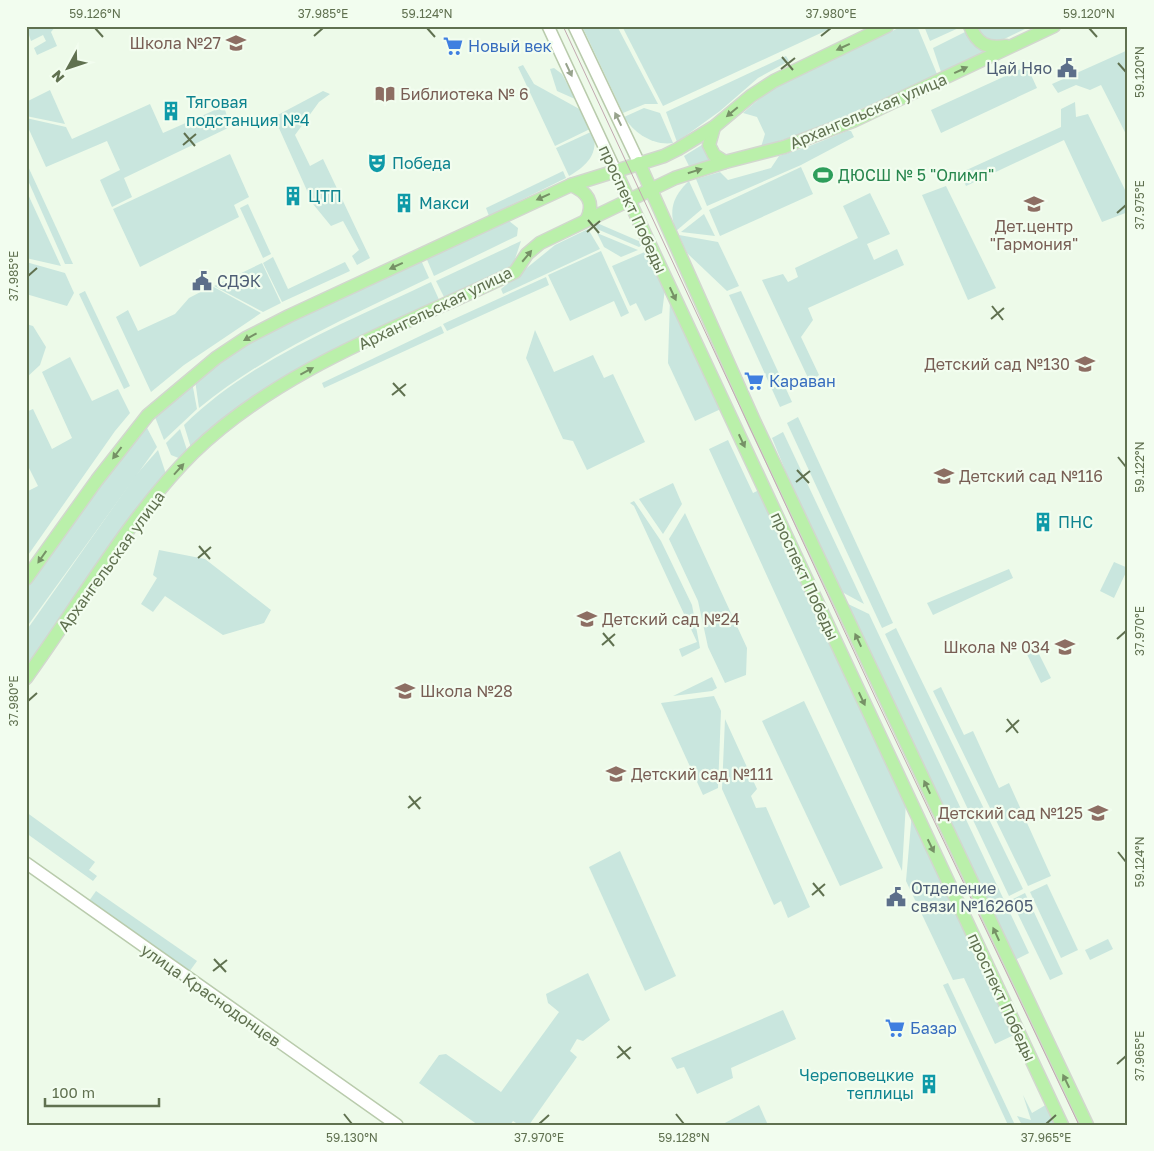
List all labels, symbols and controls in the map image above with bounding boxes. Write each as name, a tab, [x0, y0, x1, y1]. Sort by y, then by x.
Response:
text: 59.126°N	[69, 6, 121, 21]
text: 37.985°E	[298, 6, 348, 21]
text: 59.124°N	[401, 6, 453, 21]
text: 37.980°E	[805, 6, 857, 21]
text: 59.120°N	[1063, 6, 1115, 21]
school or university icon: Школа №27	[225, 32, 247, 54]
place label: Школа №27	[129, 33, 221, 53]
supermarket icon: Новый век	[442, 35, 464, 57]
place label: Новый век	[468, 36, 552, 56]
north arrow	[42, 42, 92, 92]
one-way arrow	[836, 43, 850, 51]
text: 59.120°N	[1132, 46, 1147, 98]
public building icon: Цай Няо	[1056, 57, 1078, 79]
place label: Цай Няо	[986, 58, 1052, 78]
one-way arrow	[564, 63, 573, 78]
one-way arrow	[954, 66, 968, 74]
text: N	[48, 67, 68, 86]
street label: Архангельская улица	[786, 69, 950, 153]
library icon: Библиотека № 6	[374, 83, 396, 105]
place label: Библиотека № 6	[400, 84, 529, 104]
place label: Тяговая подстанция №4	[186, 92, 310, 130]
building icon: Тяговая подстанция №4	[160, 100, 182, 122]
one-way arrow	[726, 106, 739, 117]
one-way arrow	[613, 112, 621, 126]
street label: проспект Победы	[595, 142, 671, 276]
theatre icon: Победа	[366, 152, 388, 174]
place label: Победа	[392, 153, 451, 173]
sports icon: ДЮСШ № 5 "Олимп"	[812, 164, 834, 186]
place label: ДЮСШ № 5 "Олимп"	[838, 165, 994, 185]
one-way arrow	[688, 167, 703, 175]
text: 37.975°E	[1132, 180, 1147, 230]
building icon: ЦТП	[282, 185, 304, 207]
place label: ЦТП	[308, 186, 342, 206]
building icon: Макси	[393, 192, 415, 214]
place label: Макси	[419, 193, 469, 213]
school or university icon: Дет.центр "Гармония"	[1023, 193, 1045, 215]
one-way arrow	[536, 194, 550, 202]
place label: Дет.центр "Гармония"	[990, 216, 1078, 254]
one-way arrow	[521, 250, 532, 263]
text: 37.985°E	[6, 251, 21, 301]
street label: Архангельская улица	[355, 262, 515, 354]
one-way arrow	[389, 262, 403, 270]
public building icon: СДЭК	[191, 270, 213, 292]
place label: СДЭК	[217, 271, 261, 291]
one-way arrow	[669, 287, 677, 301]
one-way arrow	[243, 332, 256, 341]
school or university icon: Детский сад №130	[1074, 353, 1096, 375]
place label: Детский сад №130	[924, 354, 1070, 374]
one-way arrow	[300, 367, 314, 375]
supermarket icon: Караван	[743, 370, 765, 392]
place label: Караван	[769, 371, 836, 391]
one-way arrow	[738, 434, 746, 448]
text: 59.122°N	[1132, 441, 1147, 493]
one-way arrow	[112, 446, 122, 460]
one-way arrow	[173, 464, 185, 476]
school or university icon: Детский сад №116	[933, 465, 955, 487]
place label: Детский сад №116	[959, 466, 1103, 486]
street label: Архангельская улица	[53, 487, 169, 635]
street label: проспект Победы	[767, 509, 843, 643]
building icon: ПНС	[1032, 511, 1054, 533]
place label: ПНС	[1058, 512, 1093, 532]
one-way arrow	[37, 550, 47, 564]
text: 37.970°E	[1132, 606, 1147, 656]
school or university icon: Детский сад №24	[576, 608, 598, 630]
place label: Детский сад №24	[602, 609, 740, 629]
one-way arrow	[853, 633, 861, 647]
school or university icon: Школа № 034	[1054, 636, 1076, 658]
place label: Школа № 034	[943, 637, 1050, 657]
text: 37.980°E	[6, 675, 21, 727]
school or university icon: Школа №28	[394, 680, 416, 702]
place label: Школа №28	[420, 681, 513, 701]
one-way arrow	[858, 692, 866, 706]
school or university icon: Детский сад №111	[605, 763, 627, 785]
place label: Детский сад №111	[631, 764, 773, 784]
one-way arrow	[923, 780, 931, 794]
school or university icon: Детский сад №125	[1087, 802, 1109, 824]
place label: Детский сад №125	[938, 803, 1083, 823]
text: 59.124°N	[1132, 836, 1147, 888]
one-way arrow	[927, 839, 935, 853]
place label: Отделение связи №162605	[911, 878, 1033, 916]
public building icon: Отделение связи №162605	[885, 886, 907, 908]
one-way arrow	[992, 927, 1000, 941]
street label: проспект Победы	[964, 930, 1040, 1064]
street label: улица Краснодонцев	[137, 939, 285, 1051]
supermarket icon: Базар	[884, 1017, 906, 1039]
place label: Базар	[910, 1018, 957, 1038]
text: 37.965°E	[1132, 1031, 1147, 1081]
place label: Череповецкие теплицы	[799, 1065, 914, 1103]
building icon: Череповецкие теплицы	[918, 1073, 940, 1095]
one-way arrow	[1062, 1074, 1070, 1088]
scale bar	[45, 1076, 159, 1108]
text: 100 m	[52, 1083, 95, 1101]
text: 59.130°N	[326, 1130, 378, 1145]
text: 37.970°E	[514, 1130, 564, 1145]
text: 59.128°N	[658, 1130, 710, 1145]
text: 37.965°E	[1021, 1130, 1071, 1145]

